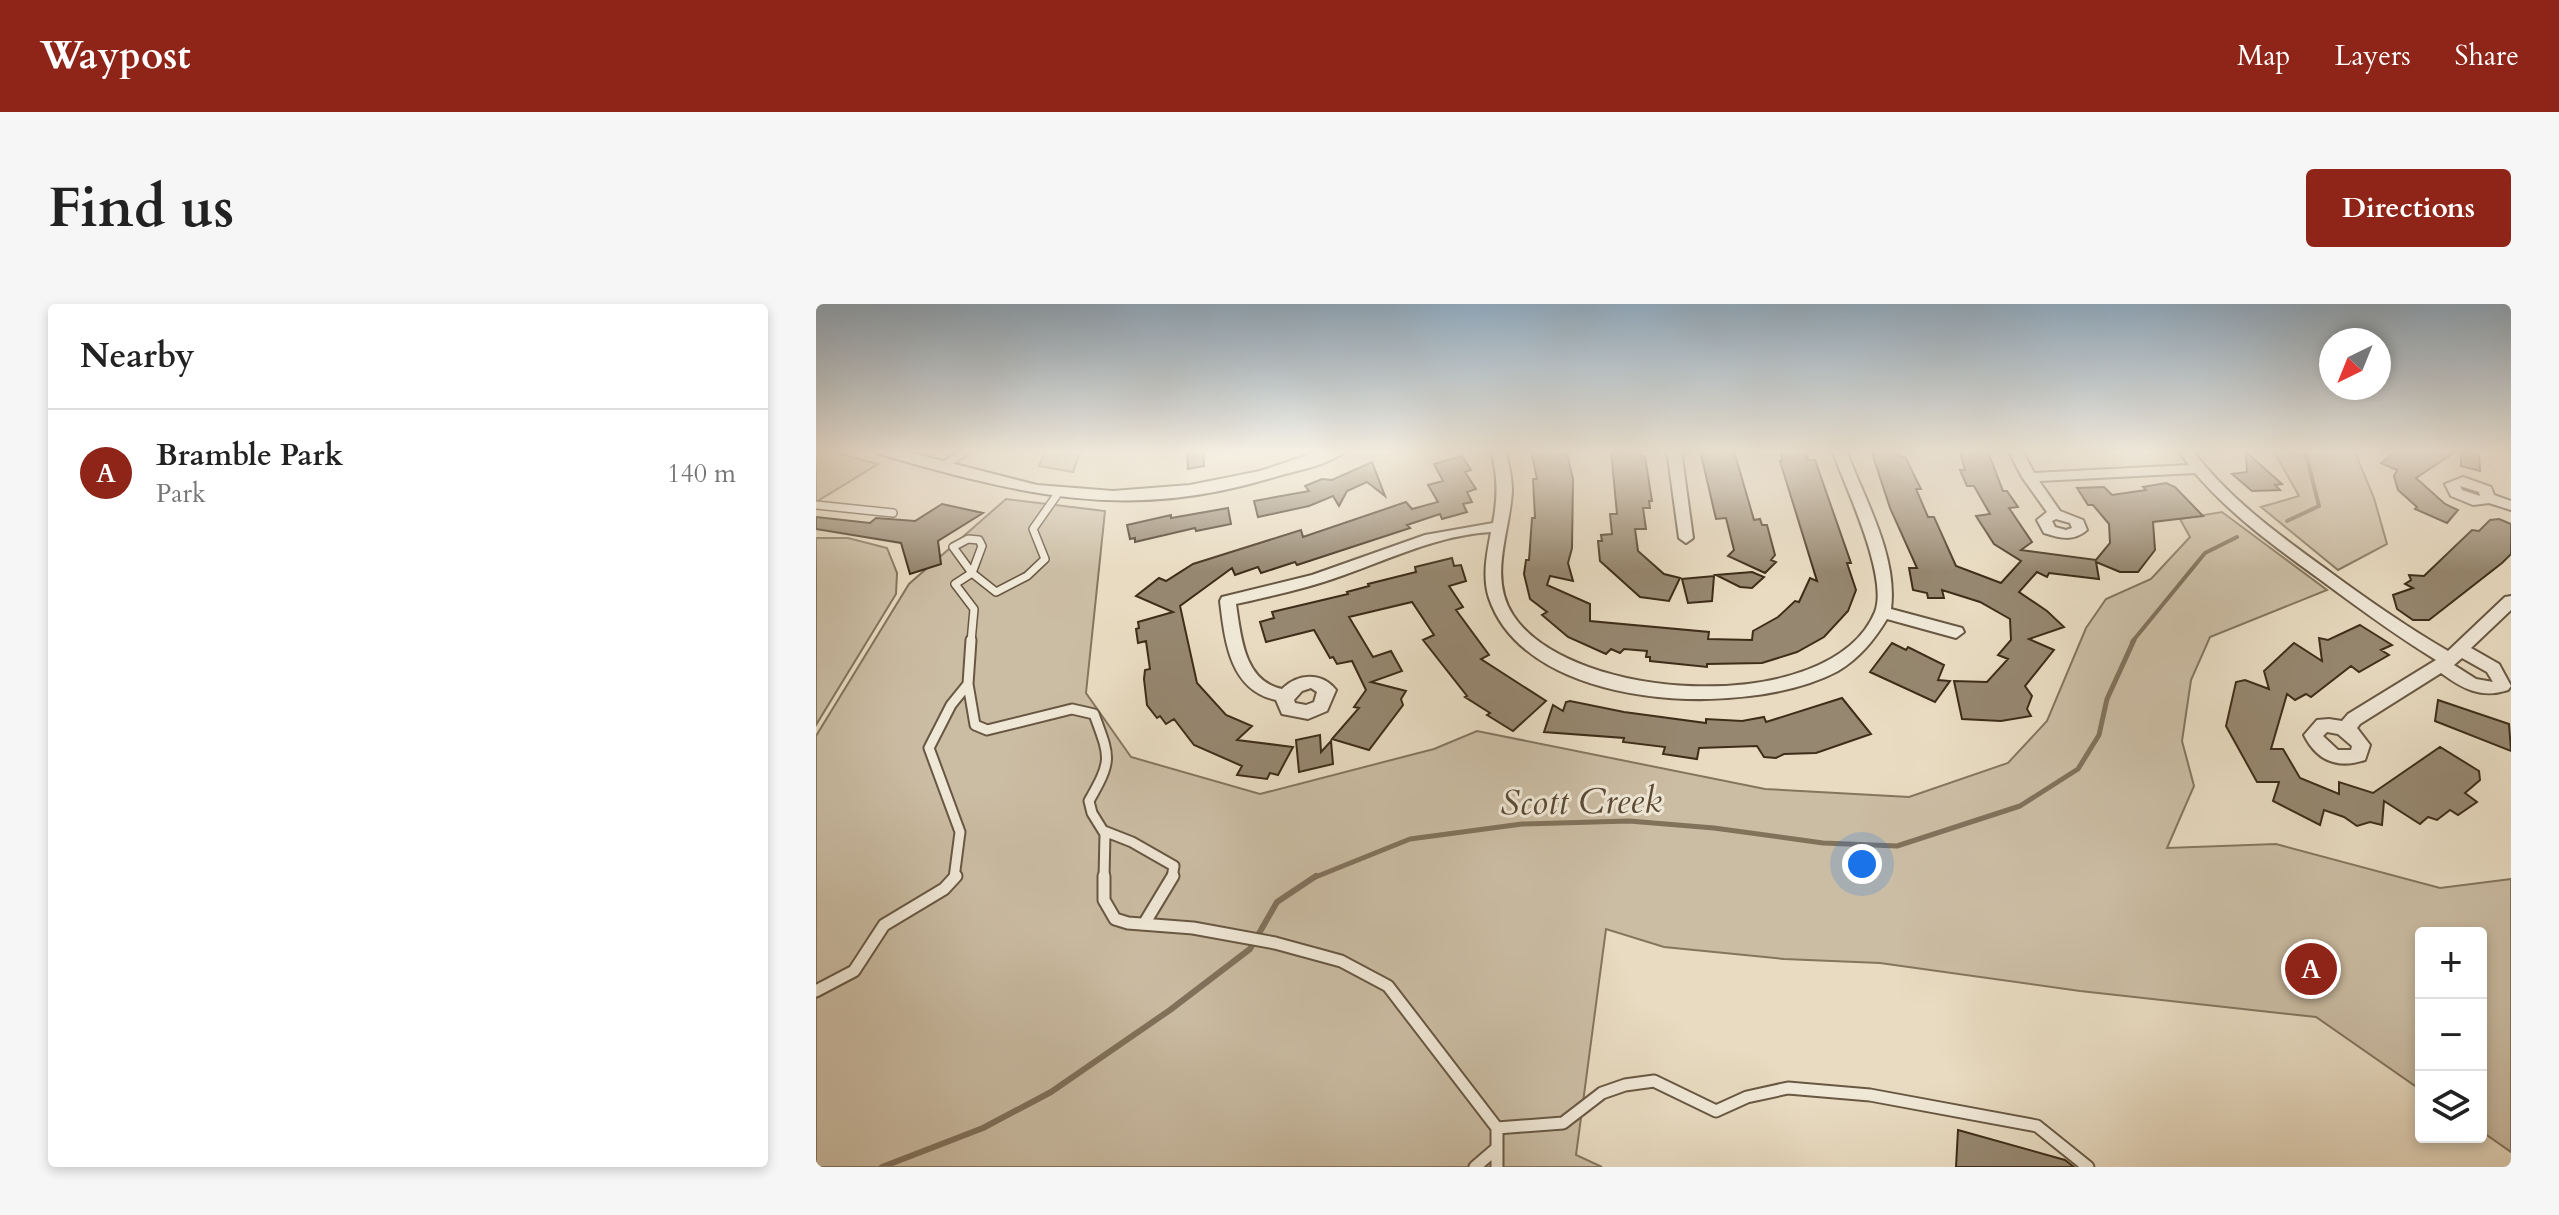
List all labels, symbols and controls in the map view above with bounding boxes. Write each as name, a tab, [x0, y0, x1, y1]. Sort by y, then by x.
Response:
text: Waypost	[40, 30, 191, 82]
text: Map	[2237, 37, 2290, 75]
text: Layers	[2334, 37, 2411, 75]
text: Share	[2455, 37, 2519, 75]
button: Directions	[2306, 169, 2511, 247]
text: Find us	[48, 171, 234, 246]
north arrow	[2319, 328, 2391, 400]
text: Nearby	[80, 333, 195, 379]
text: Bramble Park	[156, 435, 343, 476]
text: A	[96, 456, 116, 491]
text: 140 m	[667, 456, 736, 491]
text: Park	[156, 476, 206, 511]
water label: Scott Creek	[1500, 776, 1662, 828]
your location	[1842, 844, 1882, 884]
map controls	[2415, 927, 2487, 1143]
button: +	[2415, 927, 2487, 999]
pin: A	[2285, 939, 2337, 999]
button: −	[2415, 999, 2487, 1071]
button: layers	[2415, 1071, 2487, 1143]

